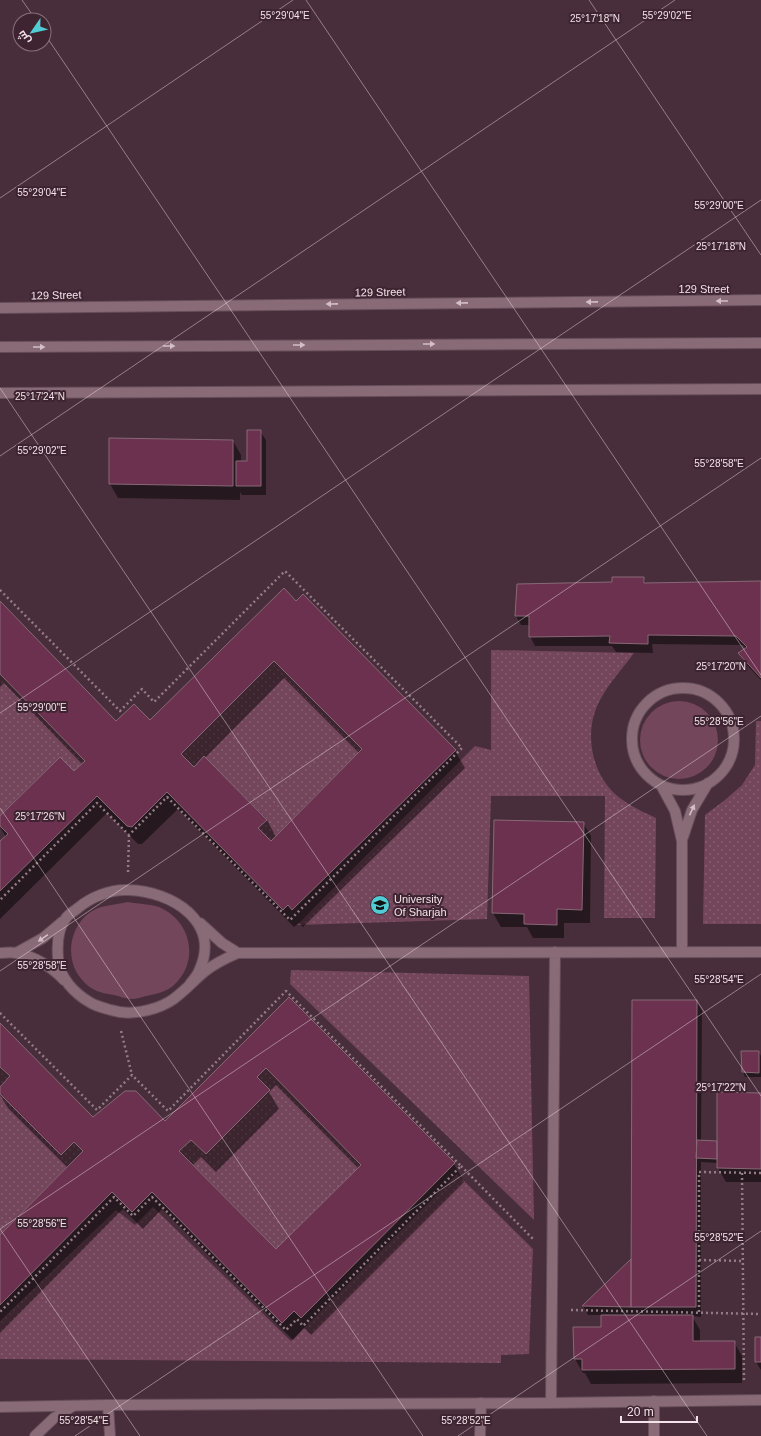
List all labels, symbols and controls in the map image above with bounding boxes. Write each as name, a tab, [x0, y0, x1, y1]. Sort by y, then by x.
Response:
text: 55°29'04"E	[260, 10, 310, 21]
text: 55°29'02"E	[642, 10, 692, 21]
north arrow	[12, 12, 52, 52]
text: 25°17'18"N	[570, 13, 620, 24]
text: ش	[15, 28, 33, 47]
text: 55°29'04"E	[17, 187, 67, 198]
text: 55°29'00"E	[694, 200, 744, 211]
text: 25°17'18"N	[696, 241, 746, 252]
street label: 129 Street	[679, 283, 729, 295]
street label: 129 Street	[355, 286, 405, 298]
street label: 129 Street	[31, 289, 81, 301]
one-way arrow	[715, 298, 728, 304]
one-way arrow	[585, 299, 598, 305]
one-way arrow	[455, 300, 468, 306]
one-way arrow	[325, 301, 338, 307]
one-way arrow	[423, 341, 436, 347]
one-way arrow	[293, 342, 306, 348]
one-way arrow	[163, 343, 176, 349]
one-way arrow	[33, 344, 46, 350]
text: 25°17'24"N	[15, 391, 65, 402]
text: 55°29'02"E	[17, 445, 67, 456]
text: 55°28'58"E	[694, 458, 744, 469]
text: 25°17'20"N	[696, 661, 746, 672]
text: 55°29'00"E	[17, 702, 67, 713]
text: 55°28'56"E	[694, 716, 744, 727]
one-way arrow	[689, 805, 695, 816]
text: 25°17'26"N	[15, 811, 65, 822]
place label: University Of Sharjah	[394, 893, 447, 918]
school or university icon: University Of Sharjah	[369, 894, 391, 916]
one-way arrow	[38, 934, 48, 942]
text: 55°28'58"E	[17, 960, 67, 971]
text: 55°28'54"E	[694, 974, 744, 985]
text: 25°17'22"N	[696, 1082, 746, 1093]
text: 55°28'56"E	[17, 1218, 67, 1229]
text: 55°28'52"E	[694, 1232, 744, 1243]
scale bar	[621, 1398, 697, 1424]
text: 20 m	[627, 1405, 654, 1419]
text: 55°28'54"E	[59, 1415, 109, 1426]
text: 55°28'52"E	[441, 1415, 491, 1426]

